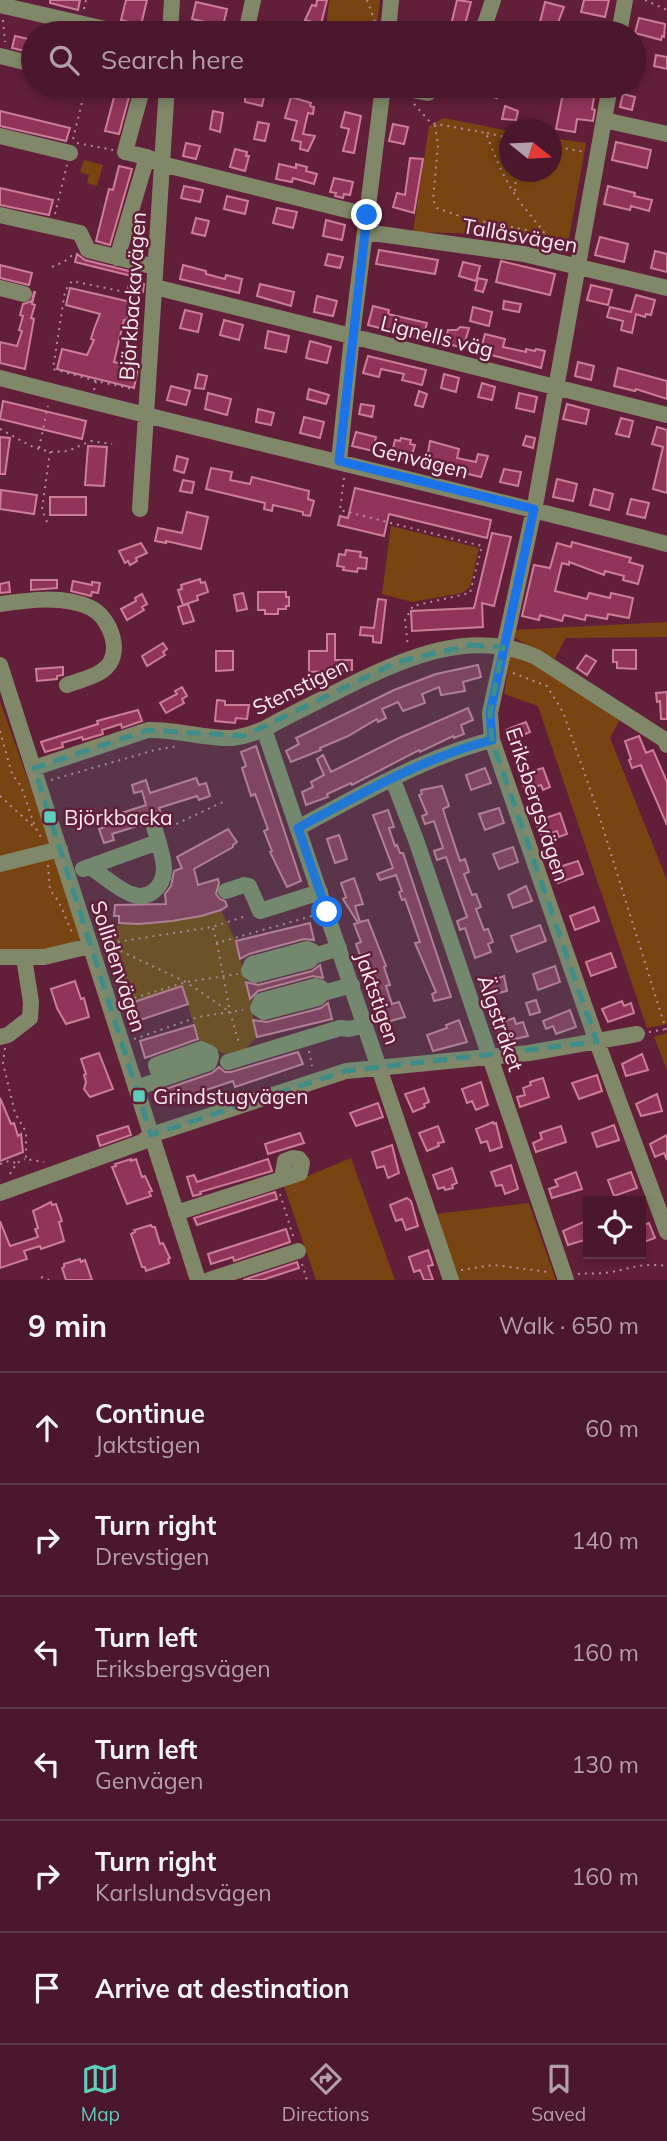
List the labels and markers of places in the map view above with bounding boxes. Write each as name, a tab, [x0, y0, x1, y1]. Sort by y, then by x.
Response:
place label: Björkbacka	[64, 804, 173, 830]
marker: Björkbacka	[42, 809, 58, 825]
place label: Grindstugvägen	[153, 1083, 308, 1109]
marker: Grindstugvägen	[131, 1088, 147, 1104]

